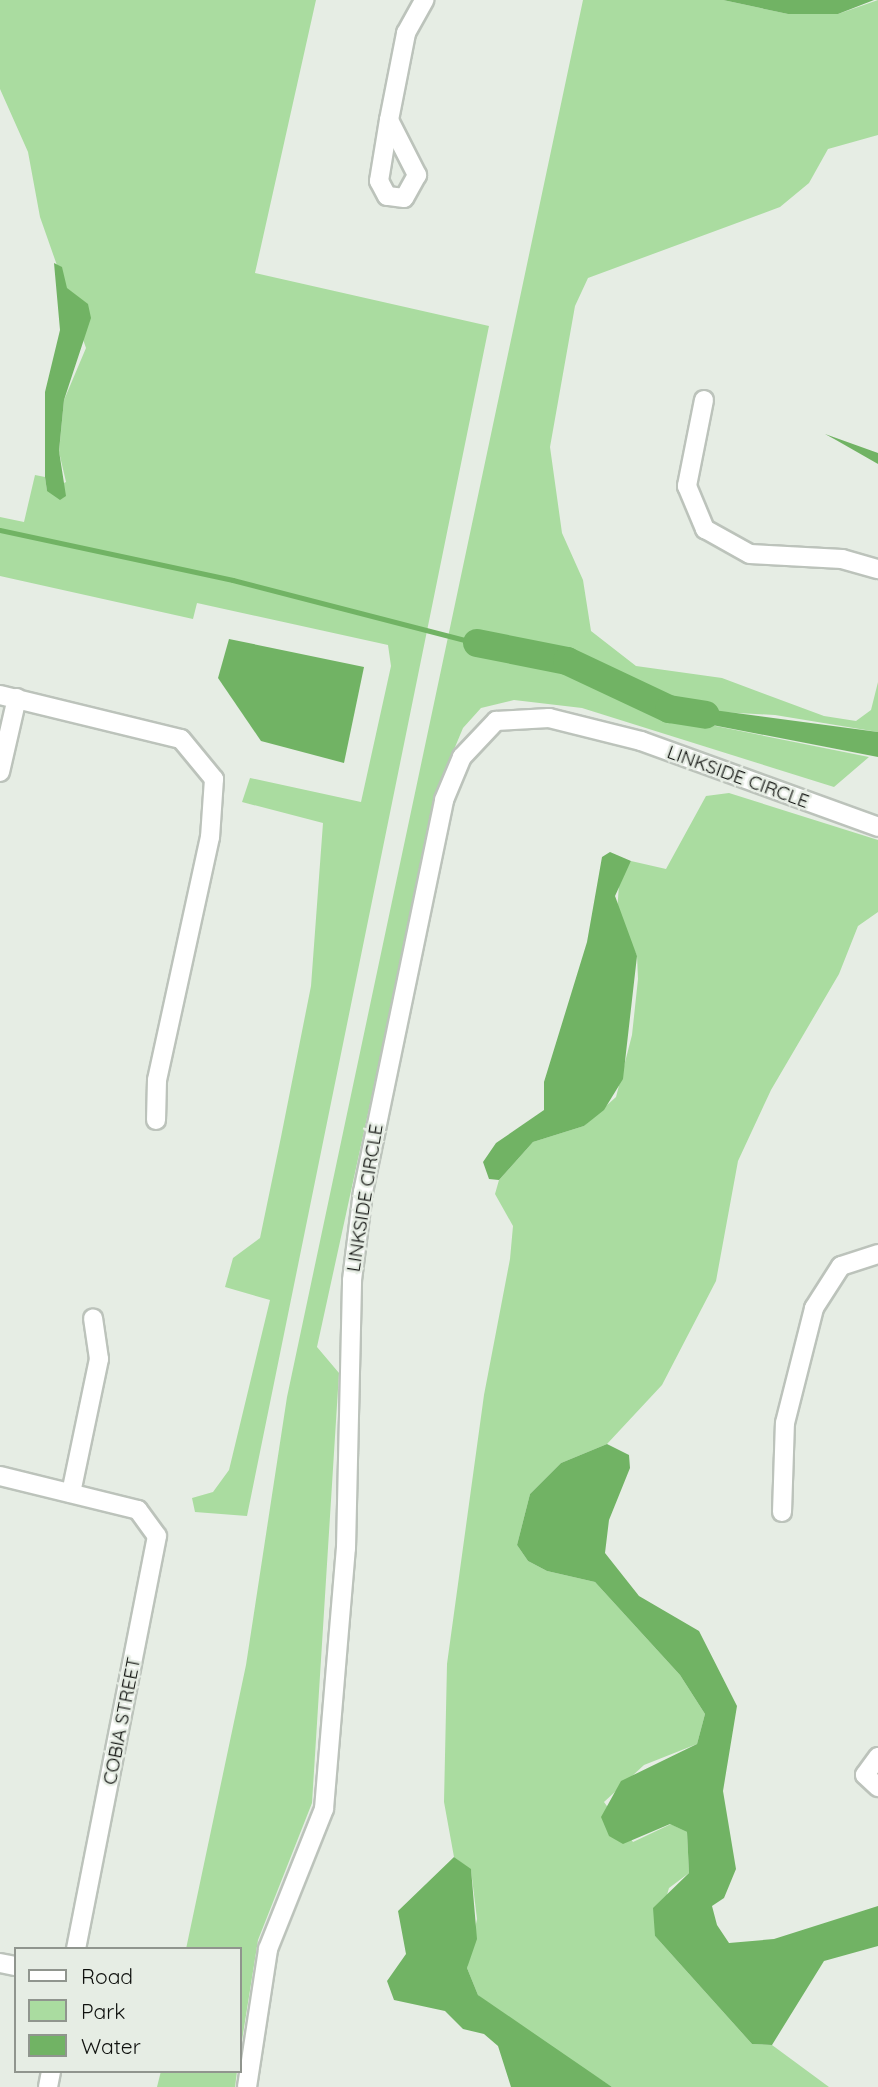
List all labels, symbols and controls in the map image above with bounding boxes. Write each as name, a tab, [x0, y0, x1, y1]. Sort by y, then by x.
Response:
street label: LINKSIDE CIRCLE	[664, 741, 812, 813]
street label: LINKSIDE CIRCLE	[342, 1122, 388, 1274]
street label: COBIA STREET	[98, 1655, 146, 1787]
legend	[14, 1947, 242, 2073]
text: Road	[81, 1963, 133, 1989]
text: Park	[81, 1998, 125, 2024]
text: Water	[81, 2033, 141, 2059]

